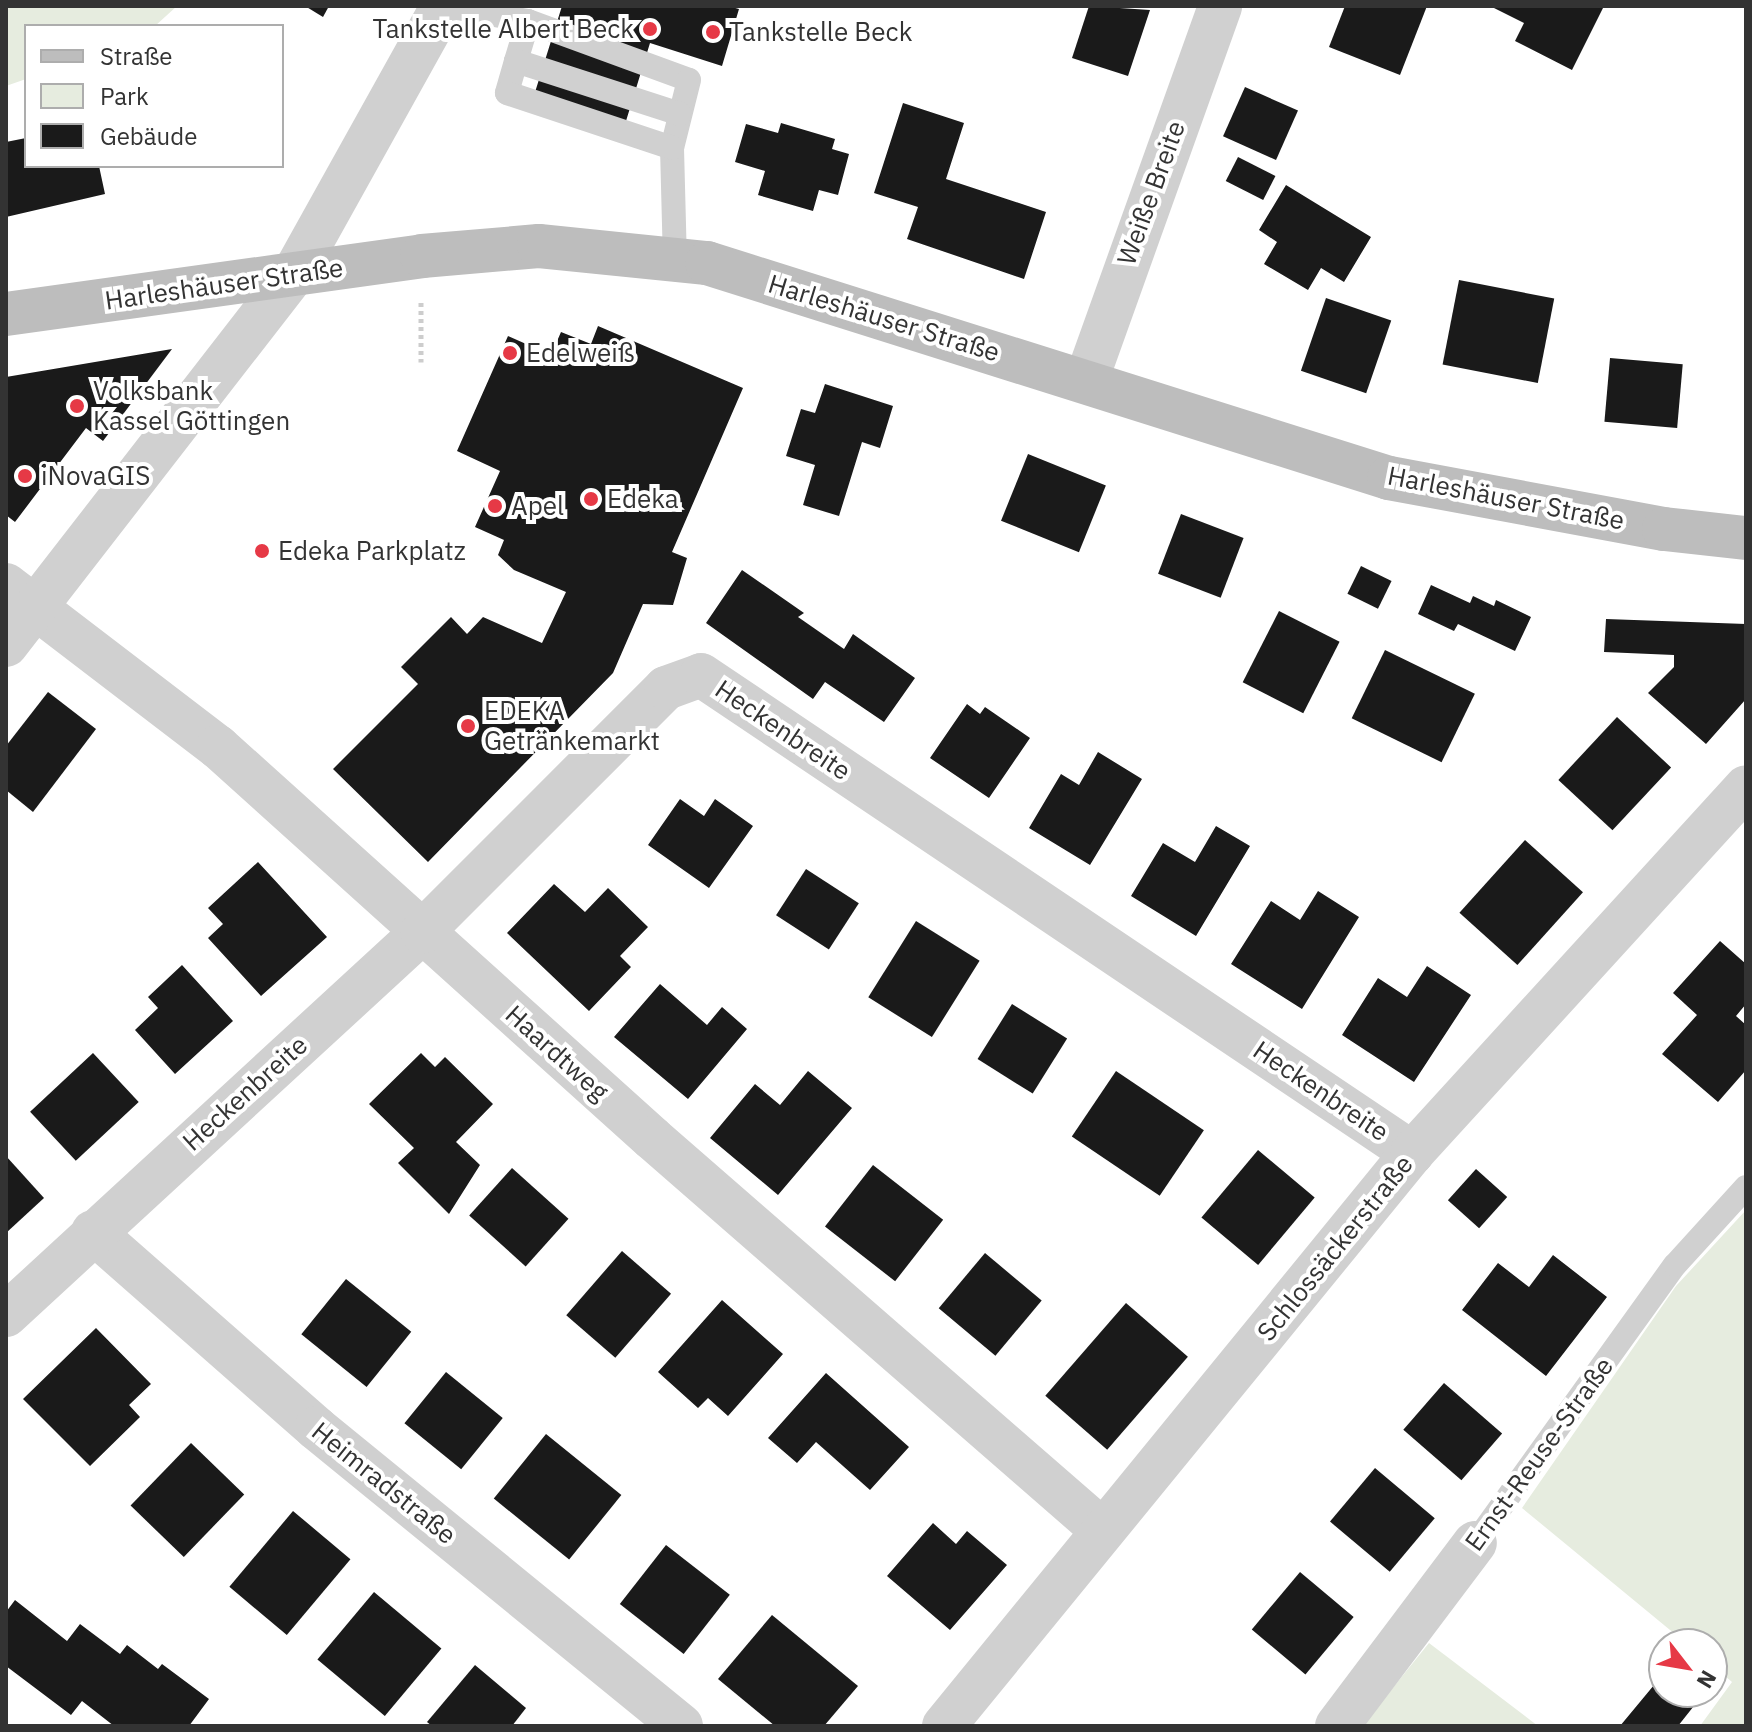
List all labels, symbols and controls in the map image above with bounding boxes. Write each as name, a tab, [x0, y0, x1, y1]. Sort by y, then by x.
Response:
place label: Tankstelle Albert Beck	[373, 13, 634, 45]
place label: Tankstelle Beck	[729, 16, 912, 48]
marker: Tankstelle Albert Beck	[641, 20, 659, 38]
marker: Tankstelle Beck	[704, 23, 722, 41]
legend	[24, 24, 284, 168]
text: Straße	[100, 40, 172, 72]
text: Park	[100, 80, 149, 112]
street label: Weiße Breite	[1111, 117, 1191, 269]
text: Gebäude	[100, 120, 197, 152]
street label: Harleshäuser Straße	[103, 252, 345, 316]
street label: Harleshäuser Straße	[765, 268, 1003, 368]
place label: Edelweiß	[526, 337, 634, 369]
marker: Edelweiß	[501, 344, 519, 362]
place label: Volksbank Kassel Göttingen	[93, 375, 290, 436]
marker: Volksbank Kassel Göttingen	[68, 397, 86, 415]
place label: iNovaGIS	[41, 460, 150, 492]
street label: Harleshäuser Straße	[1385, 460, 1627, 536]
marker: iNovaGIS	[16, 467, 34, 485]
place label: Edeka	[607, 483, 679, 515]
place label: Apel	[511, 490, 564, 522]
marker: Edeka	[582, 490, 600, 508]
marker: Apel	[486, 497, 504, 515]
place label: Edeka Parkplatz	[278, 535, 466, 567]
marker: Edeka Parkplatz	[253, 542, 271, 560]
street label: Heckenbreite	[709, 673, 857, 787]
place label: EDEKA Getränkemarkt	[484, 695, 660, 756]
marker: EDEKA Getränkemarkt	[459, 717, 477, 735]
street label: Haardtweg	[499, 999, 615, 1107]
street label: Heckenbreite	[176, 1029, 314, 1157]
street label: Heckenbreite	[1247, 1034, 1395, 1148]
street label: Schlossäckerstraße	[1251, 1149, 1419, 1347]
street label: Ernst-Reuse-Straße	[1458, 1351, 1620, 1557]
street label: Heimradstraße	[306, 1415, 462, 1551]
north arrow	[1648, 1628, 1728, 1708]
text: N	[1691, 1665, 1724, 1694]

